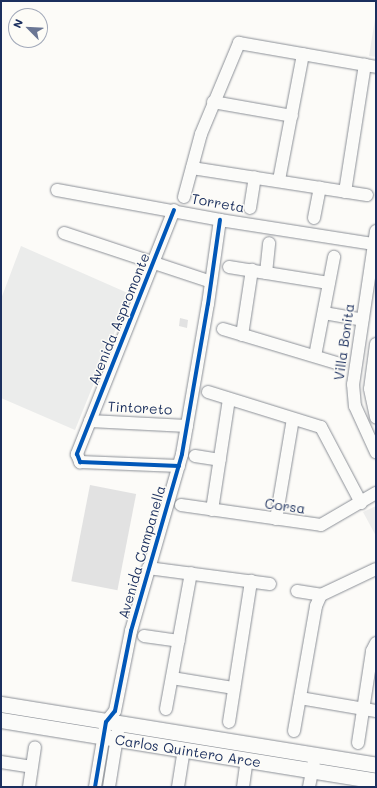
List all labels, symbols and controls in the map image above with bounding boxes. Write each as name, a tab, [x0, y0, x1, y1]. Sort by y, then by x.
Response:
north arrow	[8, 8, 48, 48]
text: N	[9, 16, 26, 30]
street label: Torreta	[190, 190, 246, 216]
street label: Avenida Aspromonte	[85, 250, 153, 388]
street label: Villa Bonita	[330, 302, 358, 382]
street label: Tintoreto	[107, 398, 173, 418]
street label: Avenida Campanella	[115, 483, 169, 621]
street label: Corsa	[264, 495, 306, 517]
street label: Carlos Quintero Arce	[114, 731, 262, 771]

